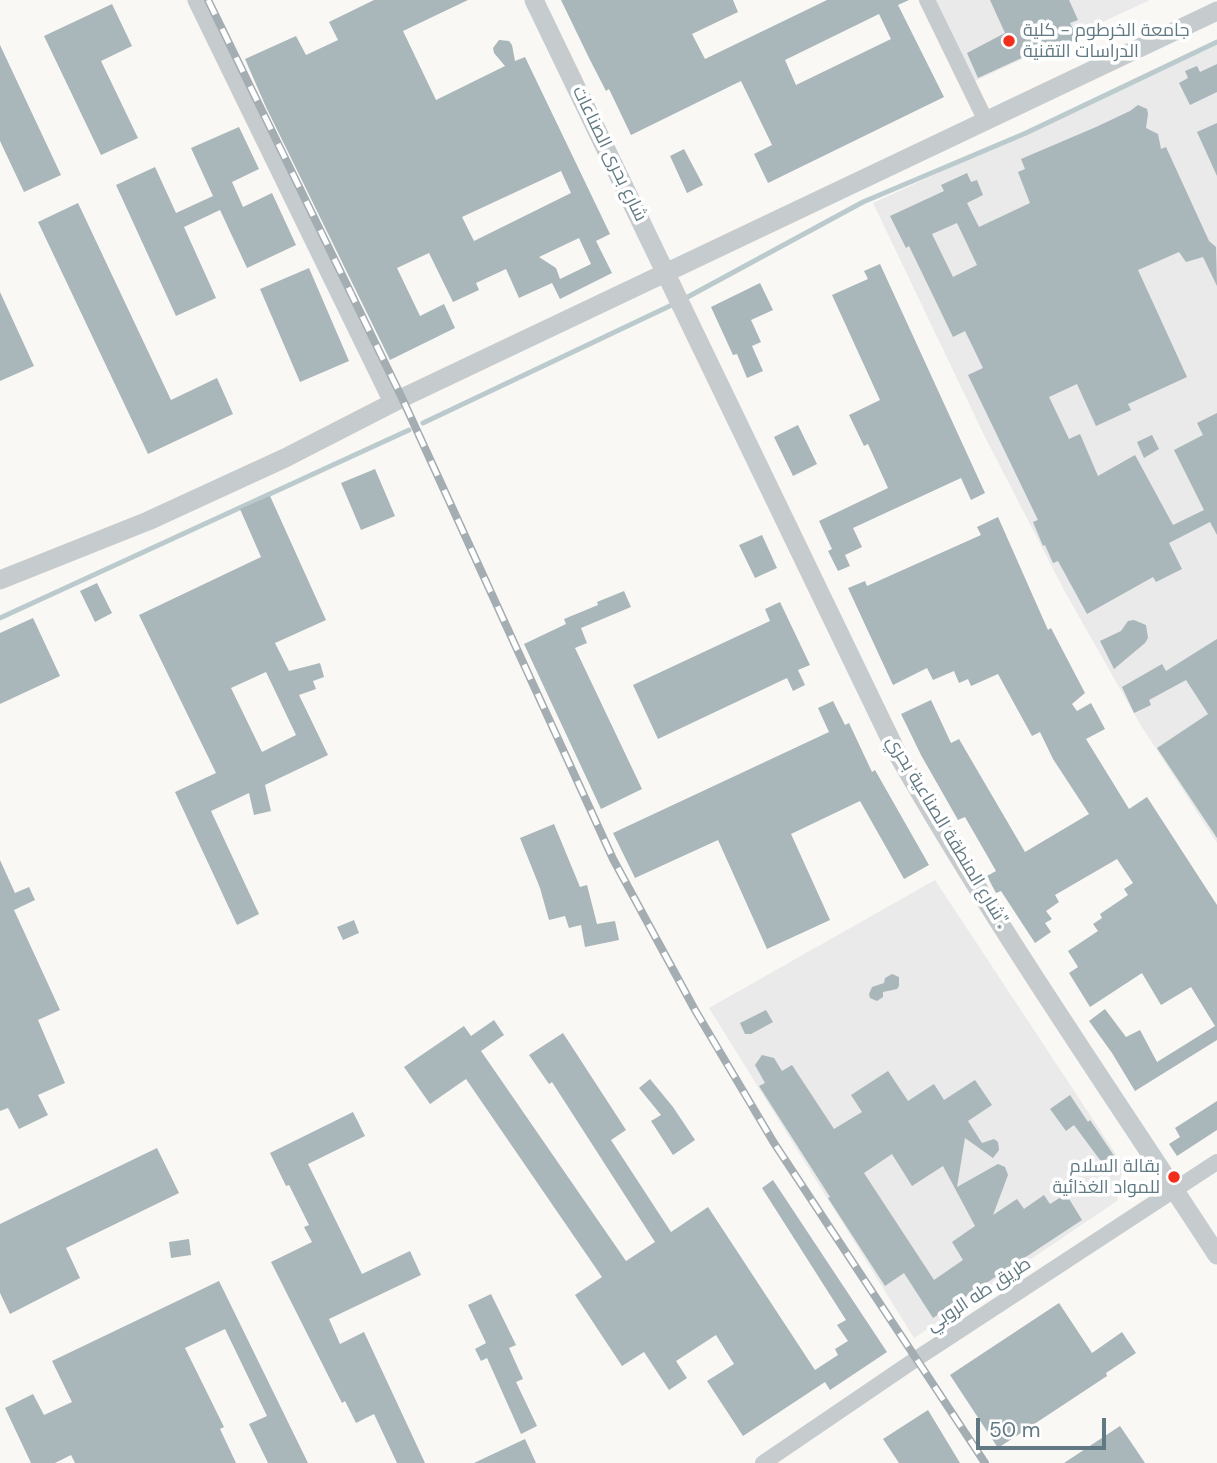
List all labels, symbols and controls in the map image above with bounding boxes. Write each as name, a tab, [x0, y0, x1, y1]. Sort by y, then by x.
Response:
place label: جامعة الخرطوم - كلية الدراسات التقنية	[1023, 20, 1189, 62]
marker: جامعة الخرطوم - كلية الدراسات التقنية	[1001, 33, 1017, 49]
street label: شارع بحرى الصناعات	[567, 83, 651, 225]
street label: شارع المنطقة الصناعية بحري".	[881, 732, 1013, 932]
place label: بقالة السلام للمواد الغذائية	[1052, 1156, 1160, 1198]
marker: بقالة السلام للمواد الغذائية	[1166, 1169, 1182, 1185]
street label: طريق طه الروبي	[923, 1253, 1035, 1337]
scale bar	[979, 1404, 1108, 1448]
text: 50 m	[989, 1416, 1040, 1444]

